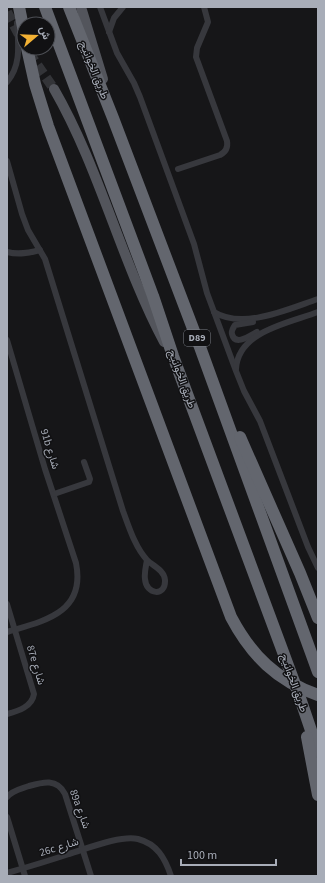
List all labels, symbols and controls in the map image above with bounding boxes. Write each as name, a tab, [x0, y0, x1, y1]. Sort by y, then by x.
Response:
north arrow	[16, 16, 56, 56]
text: ش	[36, 24, 54, 42]
street label: طريق الخوانيج	[76, 39, 112, 101]
road number: D89	[184, 330, 210, 346]
street label: طريق الخوانيج	[164, 348, 200, 410]
street label: 91b شارع	[37, 427, 63, 471]
street label: 87e شارع	[23, 643, 49, 687]
street label: طريق الخوانيج	[276, 652, 312, 714]
street label: 89a شارع	[66, 787, 94, 831]
street label: 26c شارع	[38, 834, 81, 860]
scale bar	[181, 841, 276, 867]
text: 100 m	[187, 847, 217, 864]

